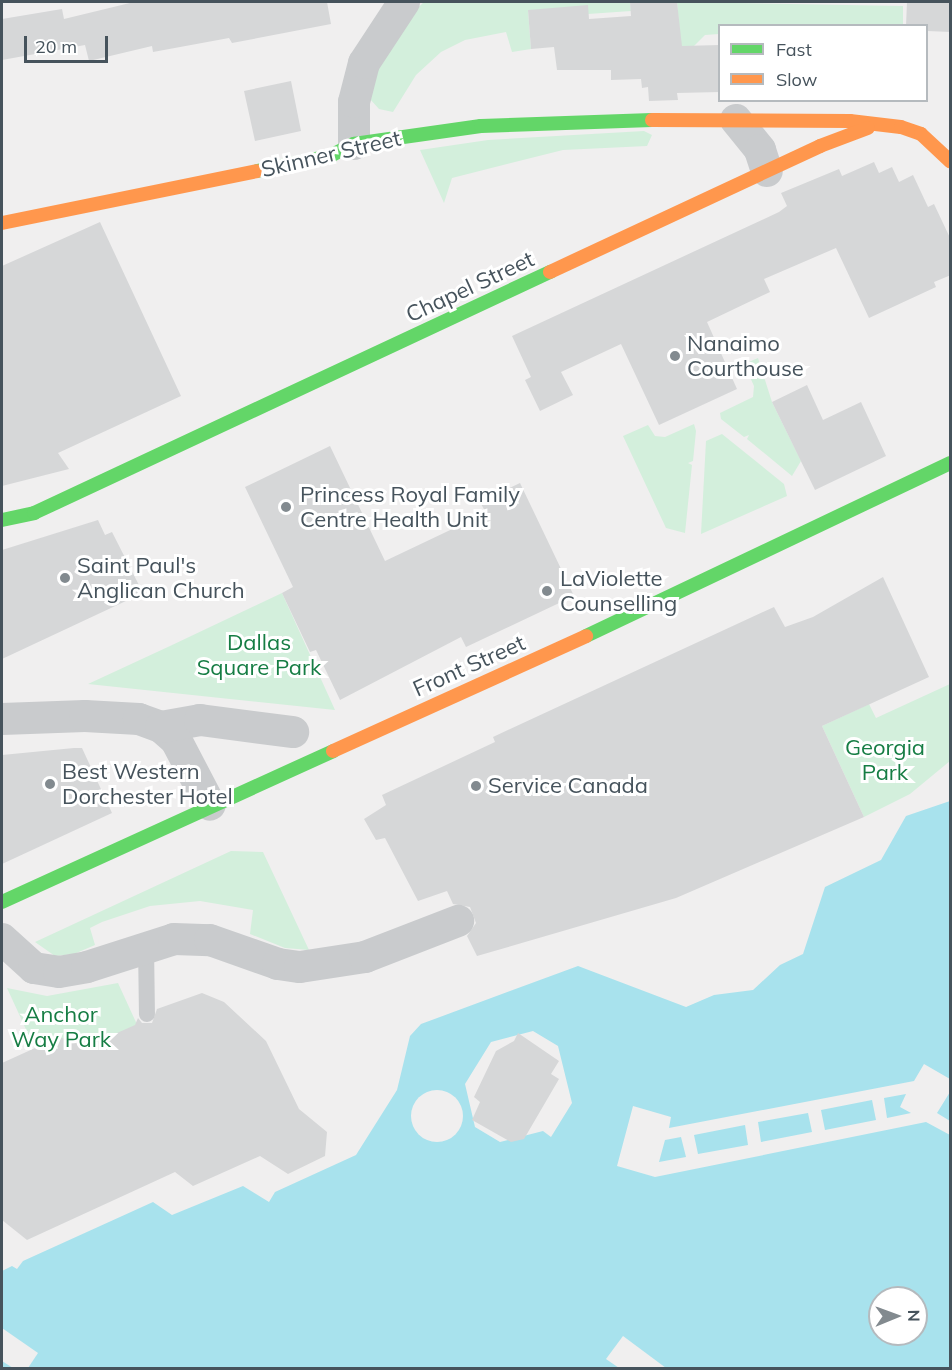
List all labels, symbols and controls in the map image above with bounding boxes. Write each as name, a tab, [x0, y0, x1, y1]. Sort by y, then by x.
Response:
scale bar	[27, 24, 111, 62]
legend	[718, 24, 928, 102]
text: 20 m	[35, 35, 77, 58]
text: Fast	[776, 38, 812, 61]
text: Slow	[776, 68, 817, 91]
street label: Skinner Street	[259, 125, 403, 183]
street label: Chapel Street	[402, 246, 538, 328]
place label: Nanaimo Courthouse	[687, 330, 804, 382]
marker: Nanaimo Courthouse	[668, 349, 682, 363]
place label: Princess Royal Family Centre Health Unit	[300, 481, 520, 532]
marker: Princess Royal Family Centre Health Unit	[277, 498, 295, 516]
place label: Saint Paul's Anglican Church	[77, 552, 245, 604]
place label: LaViolette Counselling	[560, 565, 677, 616]
marker: Saint Paul's Anglican Church	[58, 571, 72, 585]
marker: LaViolette Counselling	[538, 582, 556, 600]
park label: Dallas Square Park	[197, 629, 321, 680]
street label: Front Street	[409, 630, 529, 702]
park label: Georgia Park	[845, 734, 925, 786]
place label: Best Western Dorchester Hotel	[62, 758, 233, 810]
place label: Service Canada	[488, 773, 648, 799]
marker: Best Western Dorchester Hotel	[43, 777, 57, 791]
marker: Service Canada	[469, 779, 483, 793]
park label: Anchor Way Park	[11, 1001, 111, 1052]
north arrow	[868, 1286, 928, 1346]
text: N	[904, 1310, 924, 1322]

